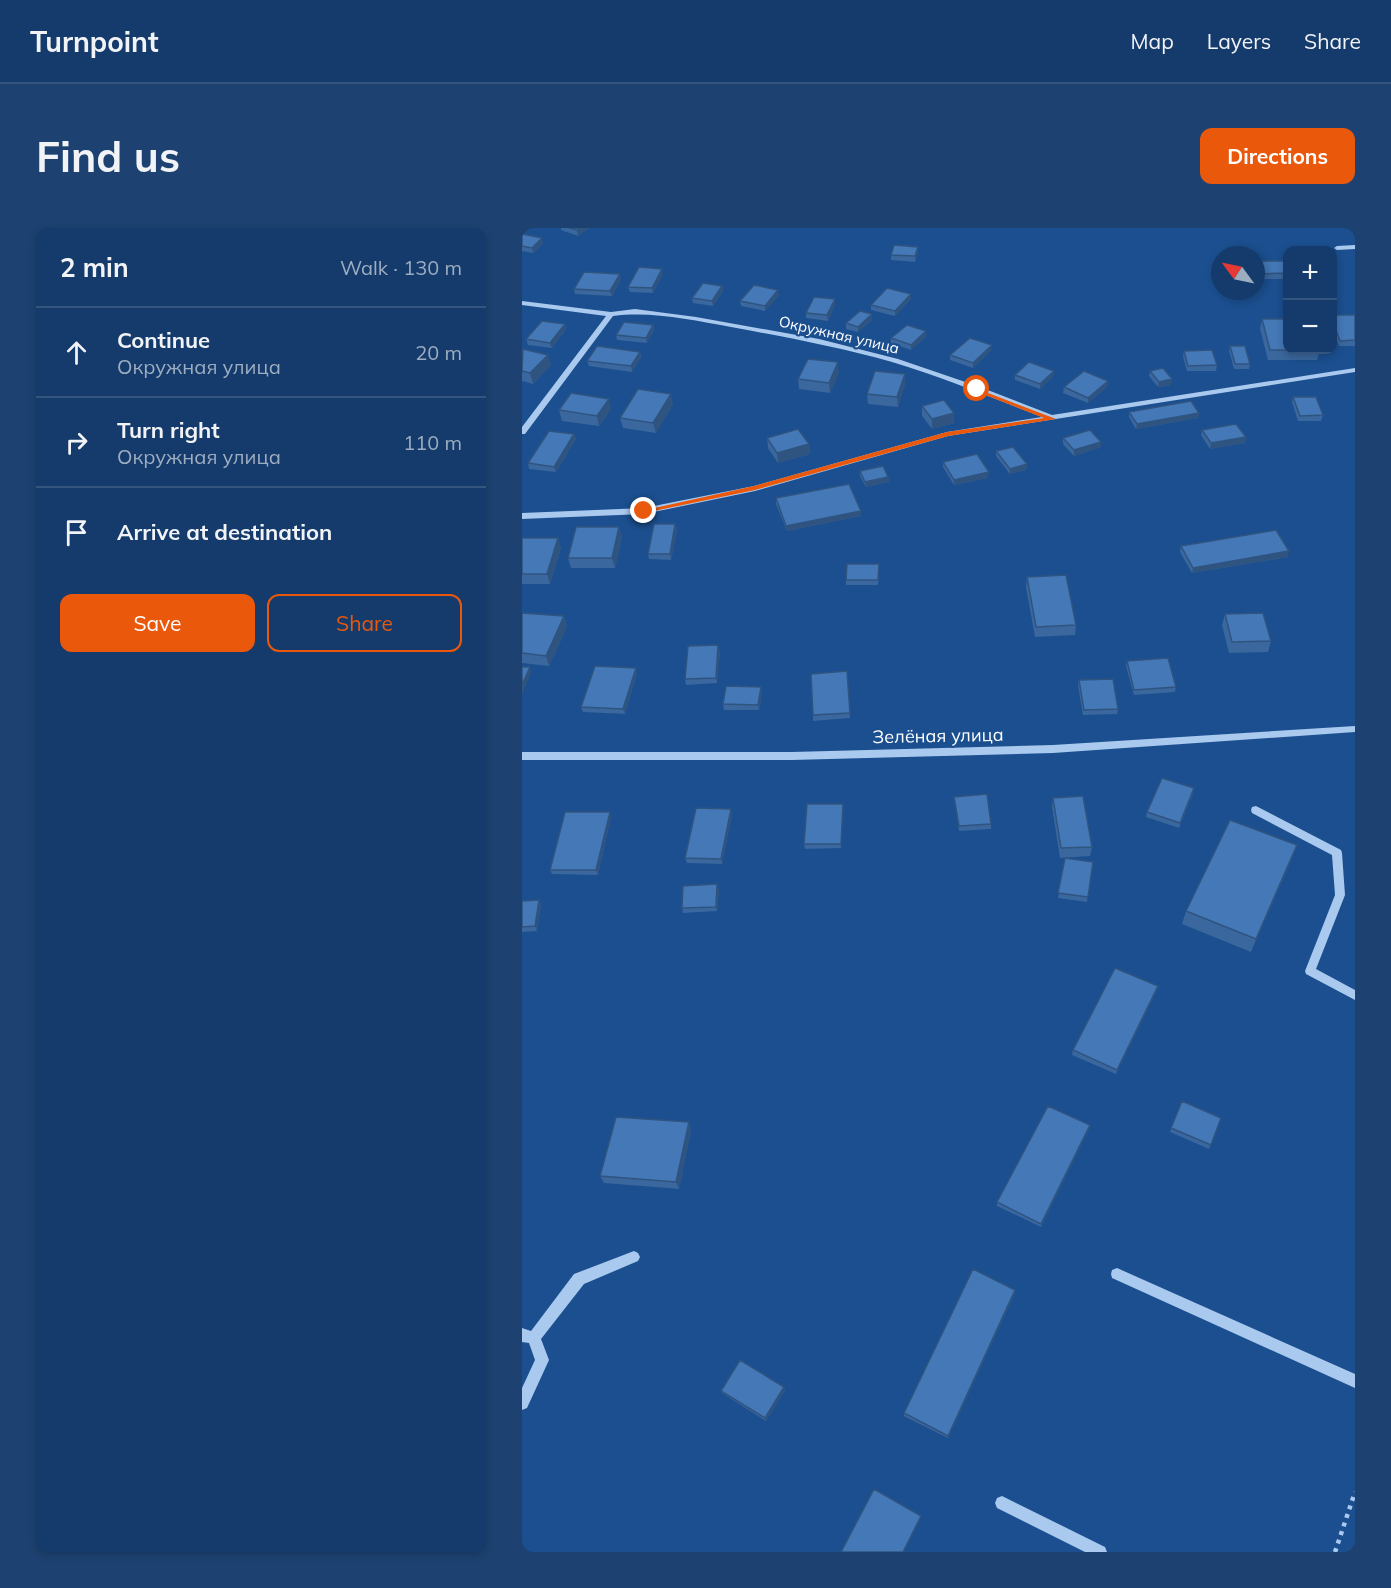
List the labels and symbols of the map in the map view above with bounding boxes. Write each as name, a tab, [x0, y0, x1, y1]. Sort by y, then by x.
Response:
north arrow	[1211, 246, 1265, 300]
street label: Окружная улица	[777, 311, 901, 358]
route start	[963, 375, 989, 401]
route end	[630, 497, 656, 523]
street label: Зелёная улица	[872, 723, 1004, 748]

